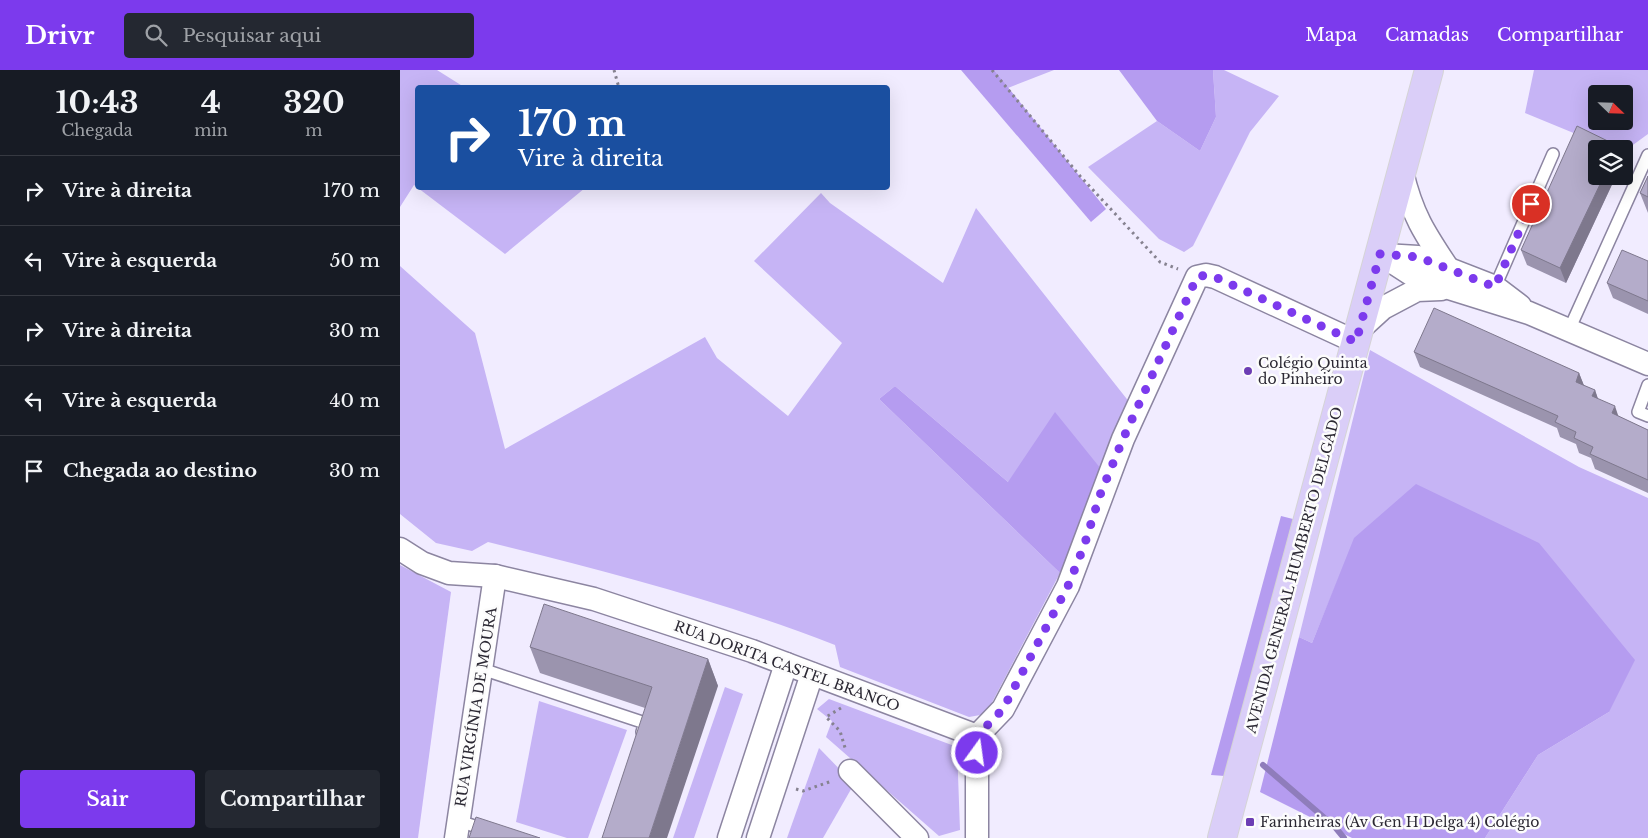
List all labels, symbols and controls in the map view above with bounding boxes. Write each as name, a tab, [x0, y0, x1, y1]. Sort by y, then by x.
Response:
search box	[124, 13, 474, 58]
text: Drivr	[25, 21, 94, 50]
icon: search	[142, 21, 170, 49]
text: Pesquisar aqui	[182, 24, 321, 47]
text: Mapa	[1305, 24, 1357, 46]
text: Camadas	[1385, 24, 1469, 46]
text: Compartilhar	[1497, 24, 1623, 46]
text: 10:43	[55, 84, 139, 121]
text: 4	[201, 84, 221, 121]
text: 320	[283, 84, 345, 121]
north arrow	[1588, 85, 1632, 130]
map controls	[1588, 85, 1633, 185]
text: 170 m	[518, 102, 626, 145]
icon: right	[435, 105, 500, 170]
text: Chegada	[62, 120, 133, 140]
text: min	[194, 120, 228, 140]
text: m	[305, 120, 322, 140]
button: layers	[1588, 140, 1633, 185]
text: Vire à direita	[518, 145, 663, 172]
icon: right	[20, 177, 48, 205]
text: Vire à direita	[63, 179, 192, 202]
text: 170 m	[323, 179, 380, 202]
pin	[1510, 183, 1552, 225]
icon: arrive	[1517, 190, 1545, 218]
icon: left	[20, 247, 48, 275]
text: Vire à esquerda	[63, 249, 217, 272]
text: 50 m	[330, 249, 380, 272]
icon: right	[20, 317, 48, 345]
text: Vire à direita	[63, 319, 192, 342]
text: 30 m	[329, 319, 380, 342]
place label: Colégio Quinta do Pinheiro	[1258, 354, 1368, 388]
marker: Colégio Quinta do Pinheiro	[1242, 365, 1254, 377]
icon: left	[20, 387, 48, 415]
text: Vire à esquerda	[63, 389, 217, 412]
text: 40 m	[329, 389, 380, 412]
street label: AVENIDA GENERAL HUMBERTO DELGADO	[1241, 405, 1346, 736]
icon: arrive	[20, 457, 48, 485]
text: Chegada ao destino	[63, 459, 257, 482]
text: 30 m	[329, 459, 380, 482]
street label: RUA VIRGÍNIA DE MOURA	[451, 605, 501, 808]
street label: RUA DORITA CASTEL BRANCO	[672, 617, 902, 715]
position arrow	[950, 726, 1002, 778]
button: Sair	[20, 770, 195, 828]
button: Compartilhar	[205, 770, 380, 828]
place label: Farinheiras (Av Gen H Delga 4) Colégio	[1260, 813, 1539, 831]
marker: Farinheiras (Av Gen H Delga 4) Colégio	[1244, 816, 1256, 828]

